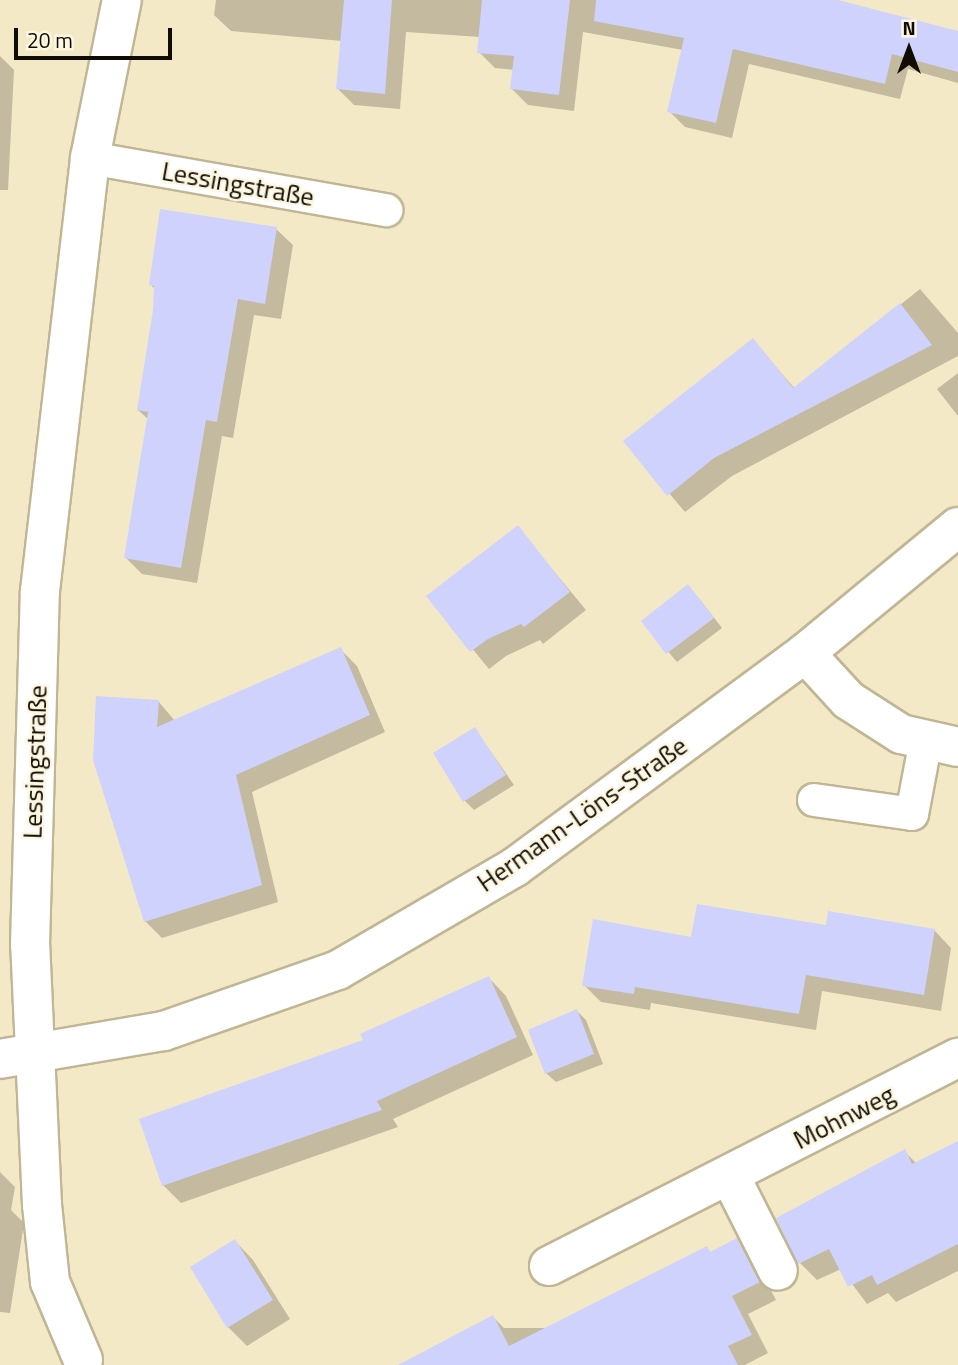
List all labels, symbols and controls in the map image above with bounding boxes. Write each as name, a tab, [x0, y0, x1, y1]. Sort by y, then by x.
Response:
text: N	[902, 13, 916, 42]
scale bar	[18, 14, 175, 58]
north arrow	[874, 14, 944, 84]
text: 20 m	[27, 24, 73, 56]
street label: Lessingstraße	[159, 155, 317, 213]
street label: Lessingstraße	[17, 685, 53, 839]
street label: Hermann-Löns-Straße	[471, 730, 693, 898]
street label: Mohnweg	[788, 1078, 900, 1156]

